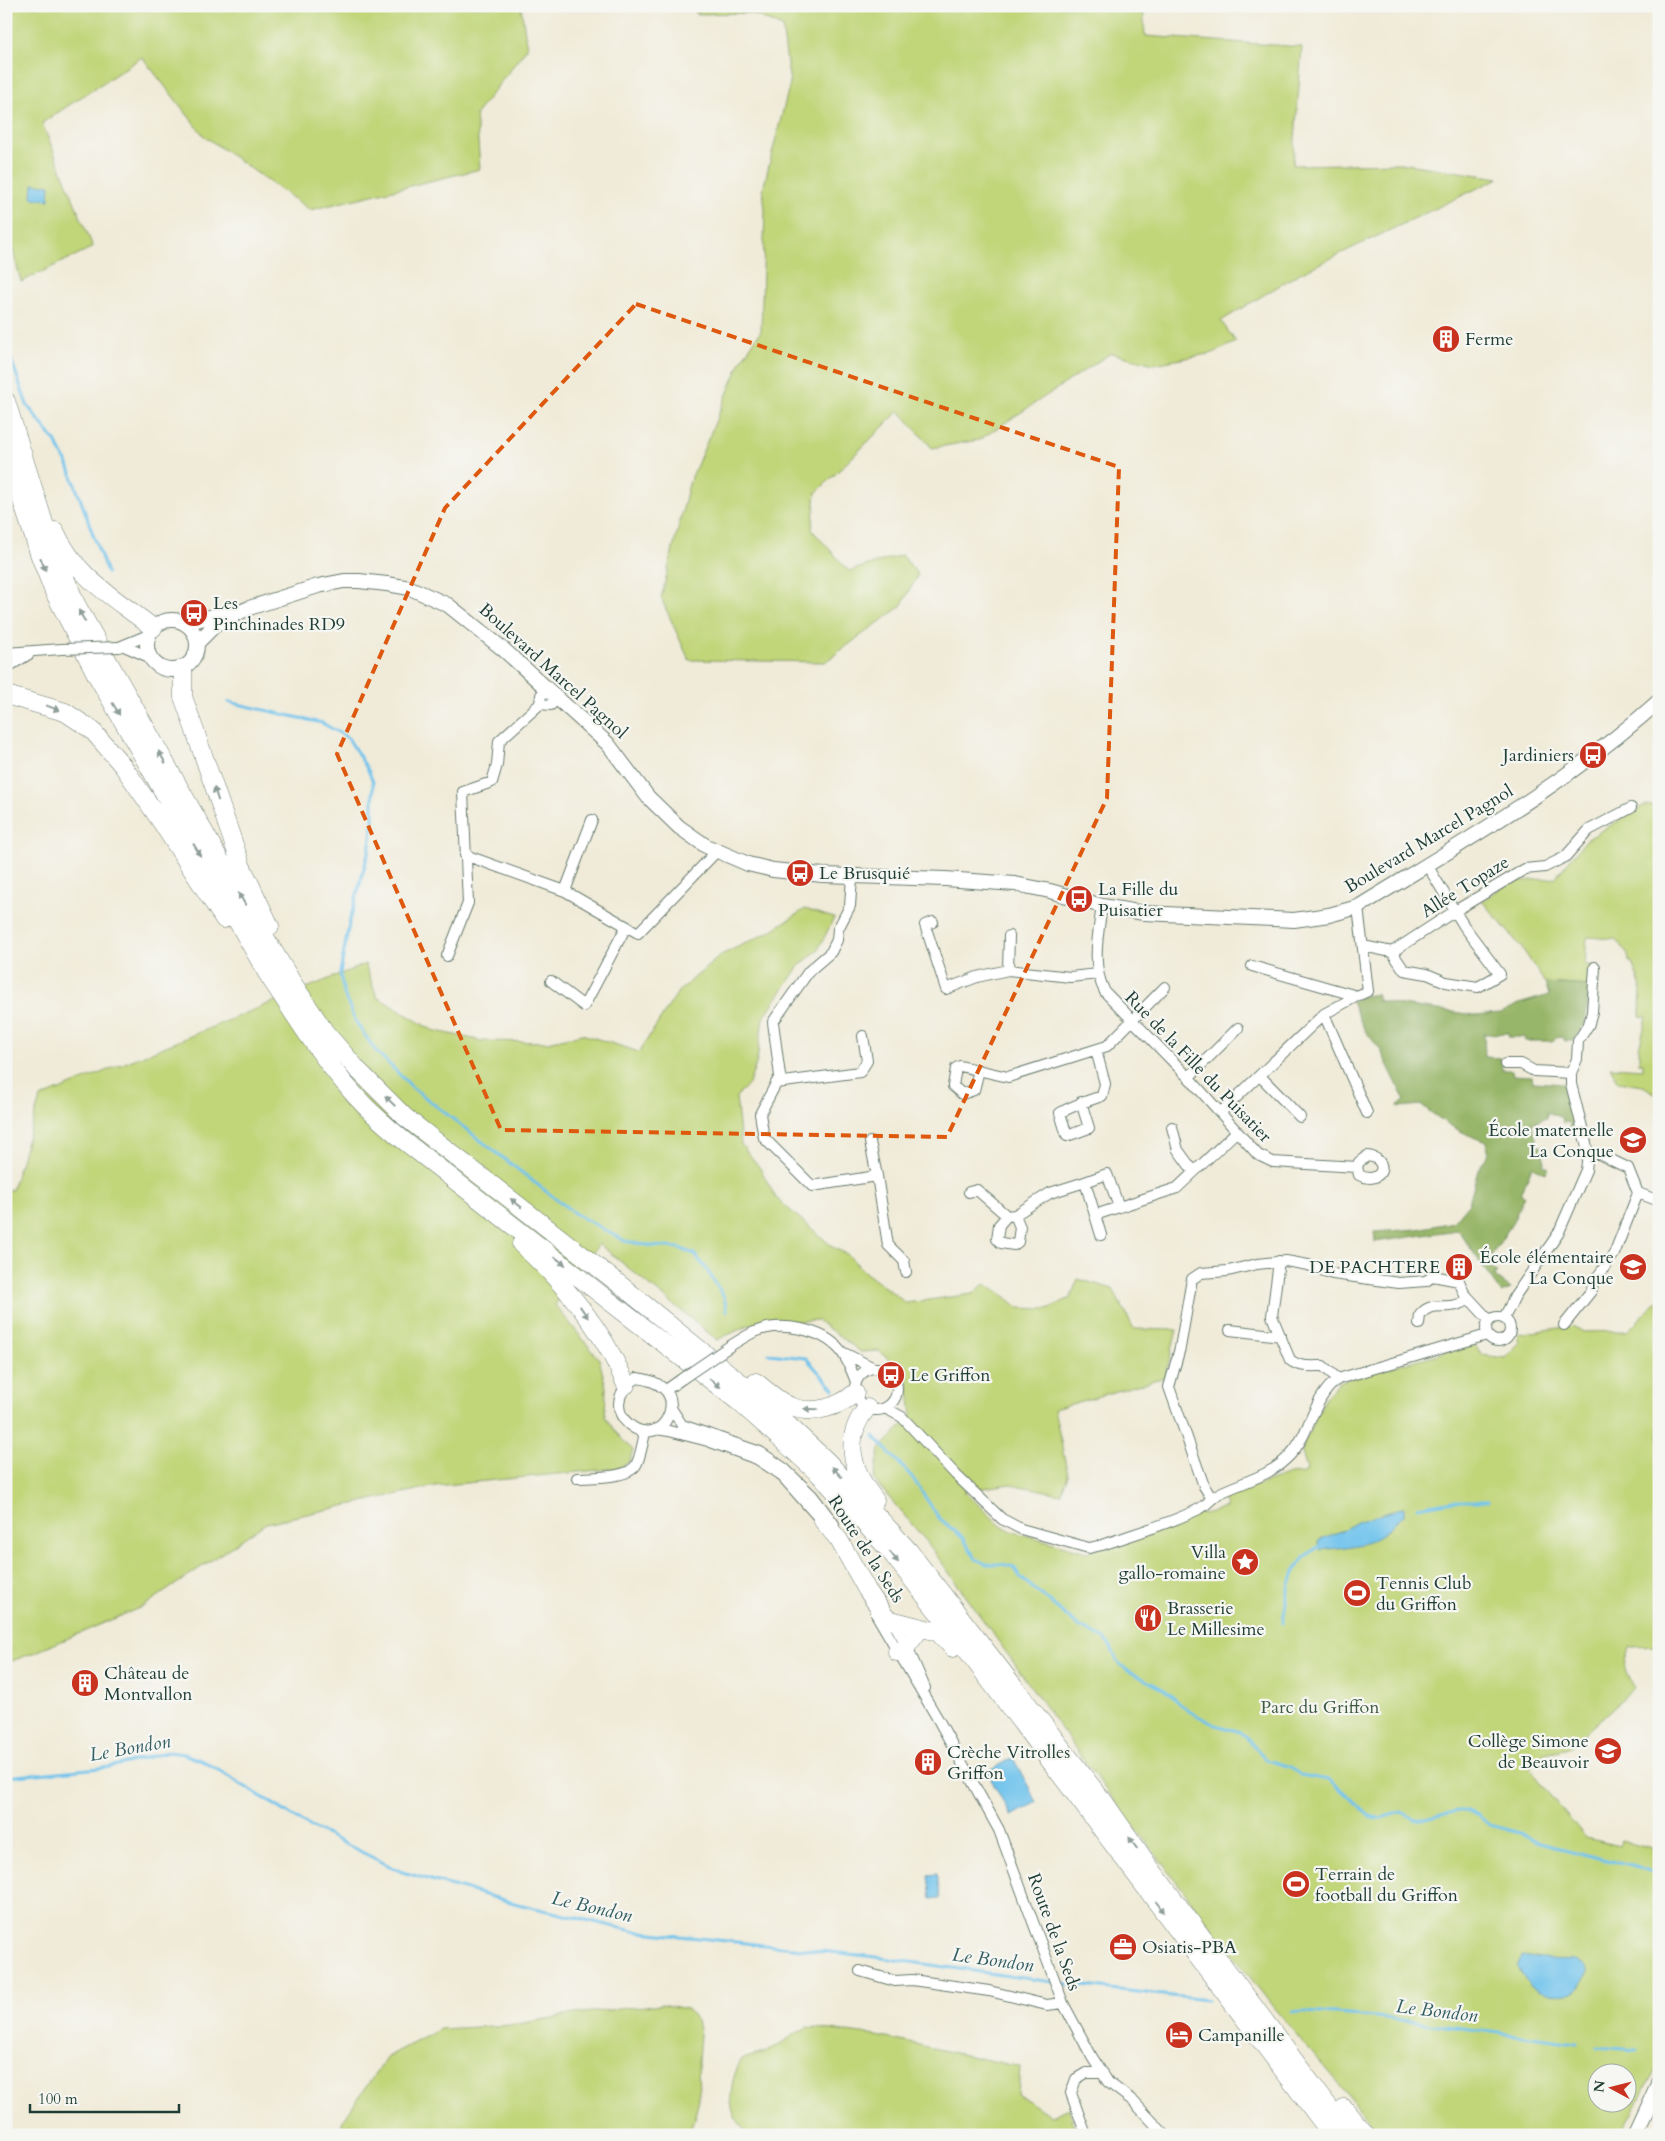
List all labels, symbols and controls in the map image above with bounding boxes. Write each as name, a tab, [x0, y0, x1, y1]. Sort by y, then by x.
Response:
building icon: Ferme	[1431, 324, 1461, 354]
place label: Ferme	[1465, 327, 1513, 352]
one-way arrow	[39, 557, 47, 572]
place label: Les Pinchinades RD9	[213, 591, 345, 637]
street label: Boulevard Marcel Pagnol	[473, 597, 633, 745]
bus stop icon: Les Pinchinades RD9	[179, 598, 209, 628]
one-way arrow	[78, 609, 87, 622]
one-way arrow	[112, 702, 121, 715]
one-way arrow	[46, 704, 61, 712]
bus stop icon: Jardiniers	[1578, 740, 1608, 770]
place label: Jardiniers	[1500, 743, 1574, 768]
one-way arrow	[158, 750, 166, 765]
street label: Boulevard Marcel Pagnol	[1340, 778, 1518, 899]
one-way arrow	[211, 786, 219, 801]
one-way arrow	[192, 843, 201, 857]
street label: Allée Topaze	[1416, 850, 1514, 924]
bus stop icon: Le Brusquié	[785, 858, 815, 888]
place label: Le Brusquié	[819, 861, 910, 886]
place label: La Fille du Puisatier	[1098, 877, 1179, 923]
bus stop icon: La Fille du Puisatier	[1064, 884, 1094, 914]
one-way arrow	[238, 892, 247, 905]
street label: Rue de la Fille du Puisatier	[1119, 986, 1277, 1149]
one-way arrow	[384, 1096, 396, 1108]
place label: École maternelle La Conque	[1488, 1118, 1614, 1164]
school or university icon: École maternelle La Conque	[1618, 1125, 1648, 1155]
one-way arrow	[509, 1198, 523, 1208]
place label: École élémentaire La Conque	[1480, 1245, 1614, 1291]
building icon: DE PACHTERE	[1444, 1252, 1474, 1282]
school or university icon: École élémentaire La Conque	[1618, 1252, 1648, 1282]
one-way arrow	[553, 1255, 566, 1266]
place label: DE PACHTERE	[1309, 1255, 1440, 1280]
one-way arrow	[579, 1305, 589, 1319]
bus stop icon: Le Griffon	[876, 1360, 906, 1390]
place label: Le Griffon	[910, 1363, 991, 1388]
one-way arrow	[708, 1378, 721, 1389]
one-way arrow	[803, 1404, 819, 1412]
one-way arrow	[831, 1466, 843, 1478]
street label: Route de la Seds	[822, 1490, 910, 1608]
place label: Villa gallo-romaine	[1118, 1540, 1226, 1586]
place icon: Villa gallo-romaine	[1230, 1547, 1260, 1577]
one-way arrow	[889, 1550, 900, 1563]
place label: Tennis Club du Griffon	[1376, 1571, 1472, 1617]
sports icon: Tennis Club du Griffon	[1342, 1578, 1372, 1608]
place label: Brasserie Le Millesime	[1167, 1596, 1265, 1642]
restaurant icon: Brasserie Le Millesime	[1133, 1603, 1163, 1633]
place label: Château de Montvallon	[104, 1661, 193, 1707]
building icon: Château de Montvallon	[70, 1668, 100, 1698]
park label: Parc du Griffon	[1261, 1695, 1380, 1720]
water label: Le Bondon	[87, 1728, 173, 1768]
place label: Collège Simone de Beauvoir	[1468, 1729, 1589, 1775]
school or university icon: Collège Simone de Beauvoir	[1593, 1736, 1623, 1766]
place label: Crèche Vitrolles Griffon	[947, 1740, 1070, 1786]
building icon: Crèche Vitrolles Griffon	[913, 1747, 943, 1777]
one-way arrow	[1128, 1836, 1138, 1850]
place label: Terrain de football du Griffon	[1315, 1862, 1459, 1908]
sports icon: Terrain de football du Griffon	[1281, 1869, 1311, 1899]
street label: Route de la Seds	[1021, 1870, 1087, 1994]
water label: Le Bondon	[549, 1885, 636, 1929]
one-way arrow	[1154, 1900, 1165, 1913]
office icon: Osiatis-PBA	[1108, 1932, 1138, 1962]
place label: Osiatis-PBA	[1142, 1935, 1237, 1960]
water label: Le Bondon	[951, 1941, 1036, 1979]
water label: Le Bondon	[1395, 1993, 1480, 2029]
hotel icon: Campanille	[1164, 2020, 1194, 2050]
place label: Campanille	[1198, 2023, 1285, 2048]
north arrow	[1588, 2064, 1638, 2114]
text: N	[1589, 2079, 1610, 2094]
scale bar	[30, 2081, 179, 2113]
text: 100 m	[38, 2089, 78, 2109]

